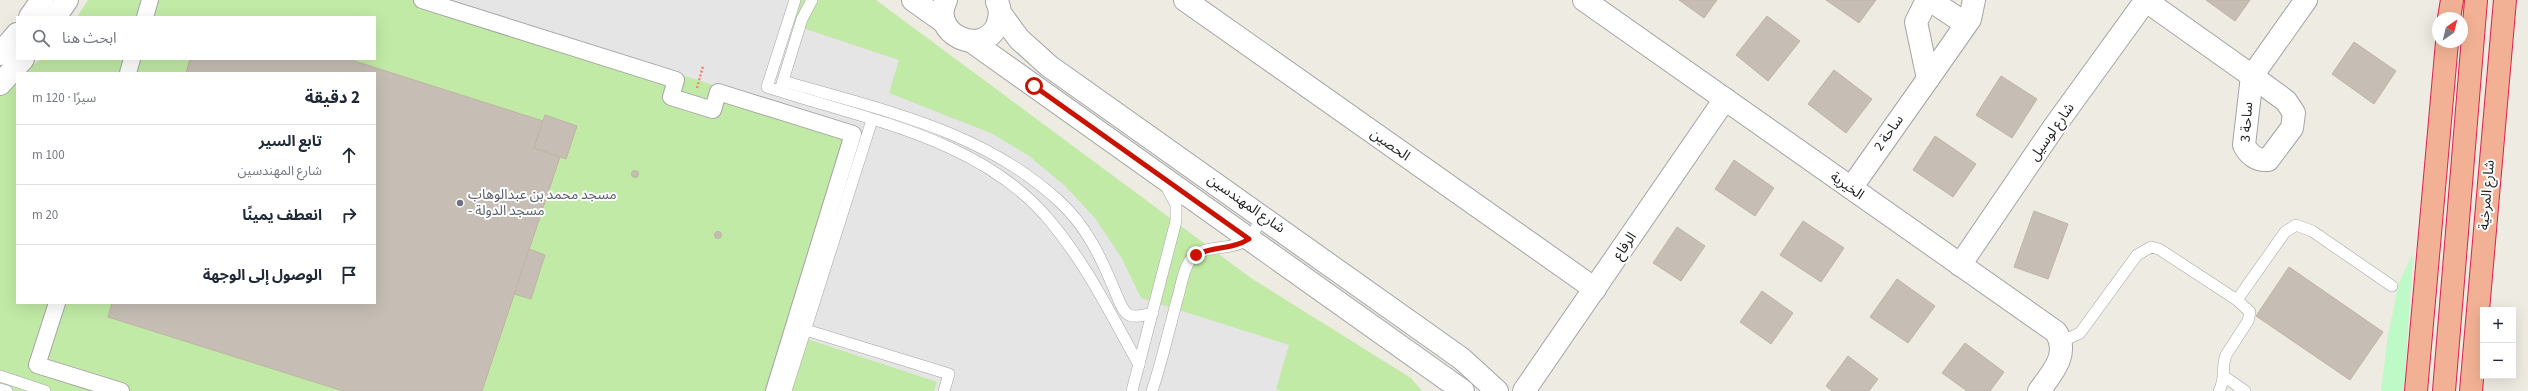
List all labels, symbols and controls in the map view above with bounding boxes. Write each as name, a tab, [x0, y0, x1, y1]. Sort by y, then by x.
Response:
north arrow	[2432, 12, 2468, 48]
search box	[16, 16, 376, 60]
icon: search	[30, 27, 52, 49]
text: ابحث هنا	[62, 28, 117, 49]
route start	[1025, 77, 1043, 95]
text: 2 دقيقة	[305, 86, 360, 110]
text: سيرًا · 120 m	[32, 89, 96, 107]
street label: شارع لوسيل	[2025, 99, 2079, 165]
street label: ساحة 3	[2236, 101, 2258, 143]
street label: ساحة 2	[1869, 111, 1909, 155]
street label: الحصين	[1366, 124, 1414, 166]
text: تابع السير	[259, 131, 322, 152]
icon: ahead	[338, 144, 360, 166]
text: 100 m	[32, 146, 65, 164]
street label: شارع المرخية	[2474, 159, 2500, 231]
text: شارع المهندسين	[238, 162, 322, 180]
street label: الخيرية	[1826, 167, 1868, 205]
street label: شارع المهندسين	[1203, 170, 1289, 238]
place label: مسجد محمد بن عبدالوهاب - مسجد الدولة	[468, 185, 617, 221]
marker: مسجد محمد بن عبدالوهاب - مسجد الدولة	[455, 198, 465, 208]
icon: right	[338, 204, 360, 226]
text: انعطف يمينًا	[242, 205, 322, 226]
text: 20 m	[32, 206, 58, 224]
street label: الرفاع	[1608, 228, 1642, 264]
route end	[1187, 246, 1205, 264]
icon: arrive	[338, 264, 360, 286]
text: الوصول إلى الوجهة	[203, 265, 322, 286]
map controls	[2480, 307, 2516, 379]
button: +	[2480, 307, 2516, 343]
button: −	[2480, 343, 2516, 379]

